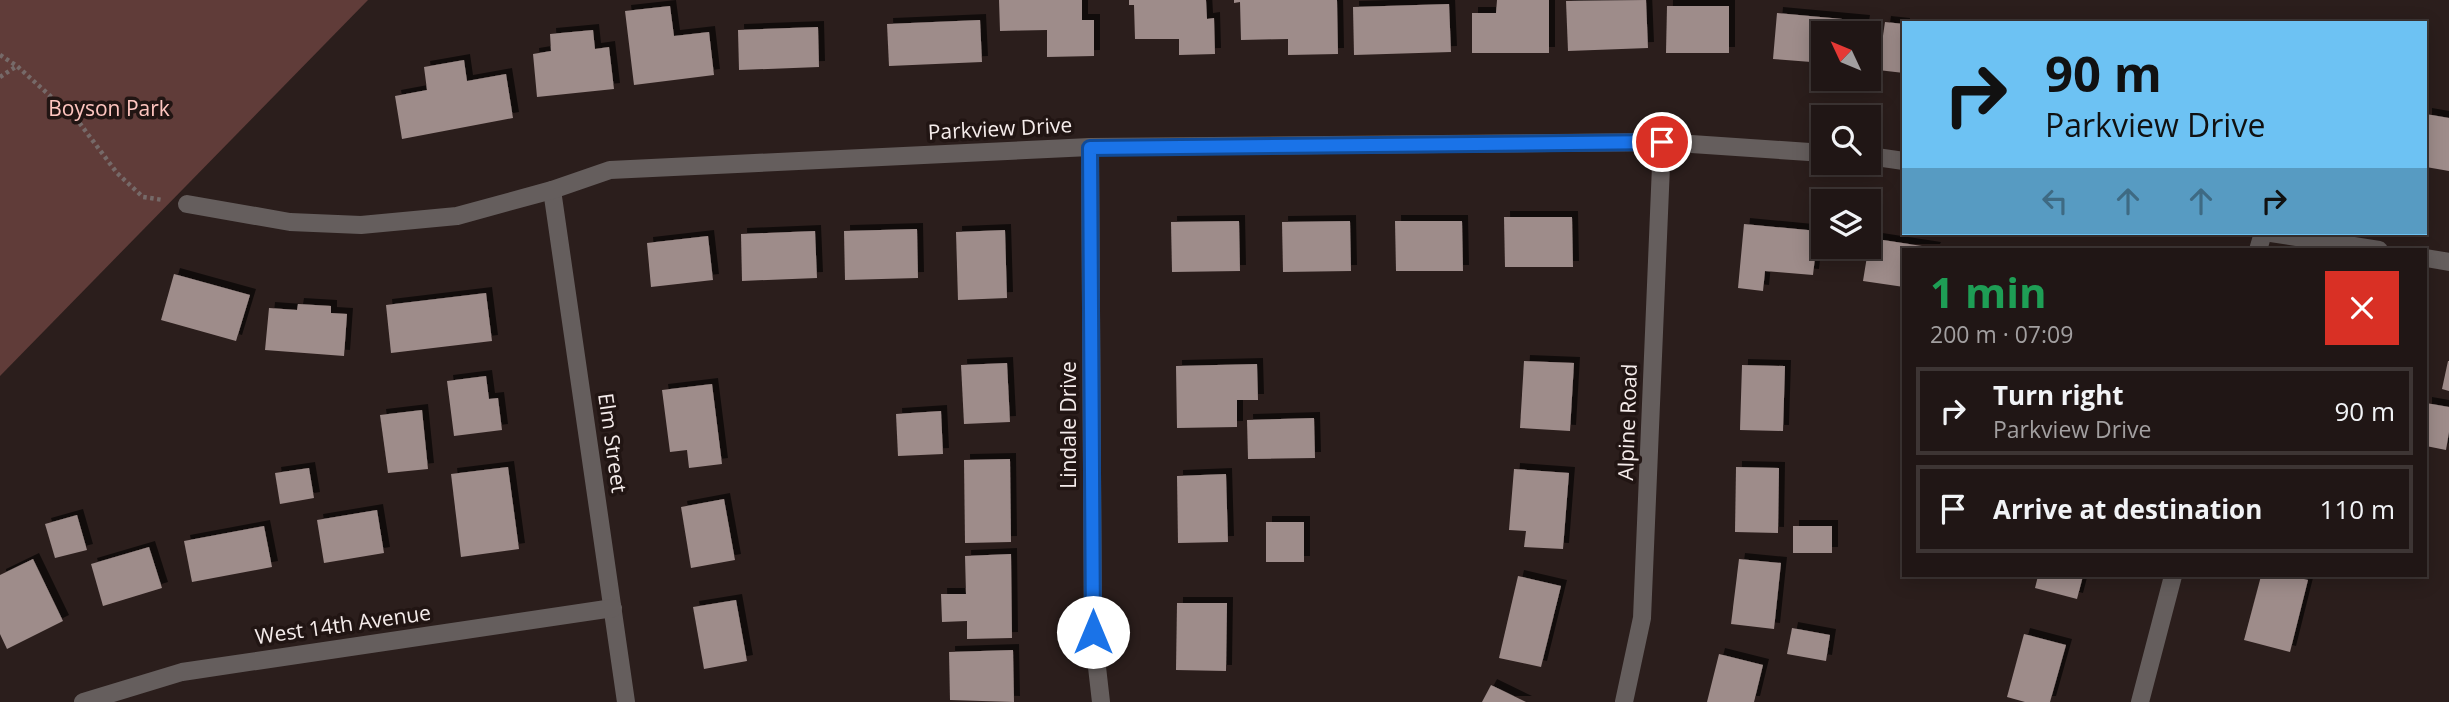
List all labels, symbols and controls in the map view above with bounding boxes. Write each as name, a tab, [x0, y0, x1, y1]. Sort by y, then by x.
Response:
north arrow	[1811, 21, 1881, 91]
map controls	[1811, 21, 1881, 259]
text: 90 m	[2045, 40, 2162, 106]
icon: right	[1930, 49, 2021, 140]
park label: Boyson Park	[48, 94, 170, 122]
text: Parkview Drive	[2045, 103, 2265, 146]
button: search	[1811, 105, 1881, 175]
street label: Parkview Drive	[927, 110, 1073, 146]
pin	[1632, 112, 1692, 172]
icon: arrive	[1643, 123, 1681, 161]
icon: left	[2036, 182, 2074, 220]
icon: ahead	[2109, 182, 2147, 220]
icon: ahead	[2182, 182, 2220, 220]
icon: right	[2255, 182, 2293, 220]
button: layers	[1811, 189, 1881, 259]
text: 1 min	[1930, 263, 2047, 320]
button: close	[2325, 271, 2399, 345]
text: 200 m · 07:09	[1930, 318, 2073, 350]
street label: Lindale Drive	[1054, 361, 1082, 489]
street label: Alpine Road	[1611, 363, 1643, 481]
text: Turn right	[1993, 377, 2124, 413]
street label: Elm Street	[592, 391, 634, 495]
icon: right	[1934, 392, 1972, 430]
text: 90 m	[2334, 393, 2395, 429]
text: Parkview Drive	[1993, 413, 2151, 445]
icon: arrive	[1934, 490, 1972, 528]
text: Arrive at destination	[1993, 491, 2262, 527]
text: 110 m	[2320, 491, 2395, 527]
position arrow	[1056, 595, 1130, 669]
street label: West 14th Avenue	[253, 598, 432, 650]

